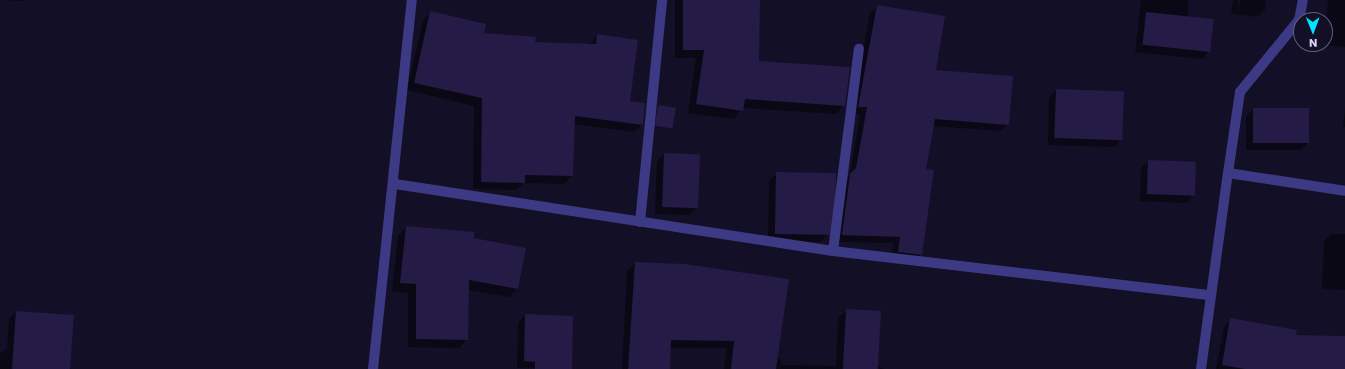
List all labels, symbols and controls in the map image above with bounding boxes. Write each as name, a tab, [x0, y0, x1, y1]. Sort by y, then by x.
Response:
north arrow	[1293, 12, 1333, 52]
text: N	[1309, 35, 1317, 51]

